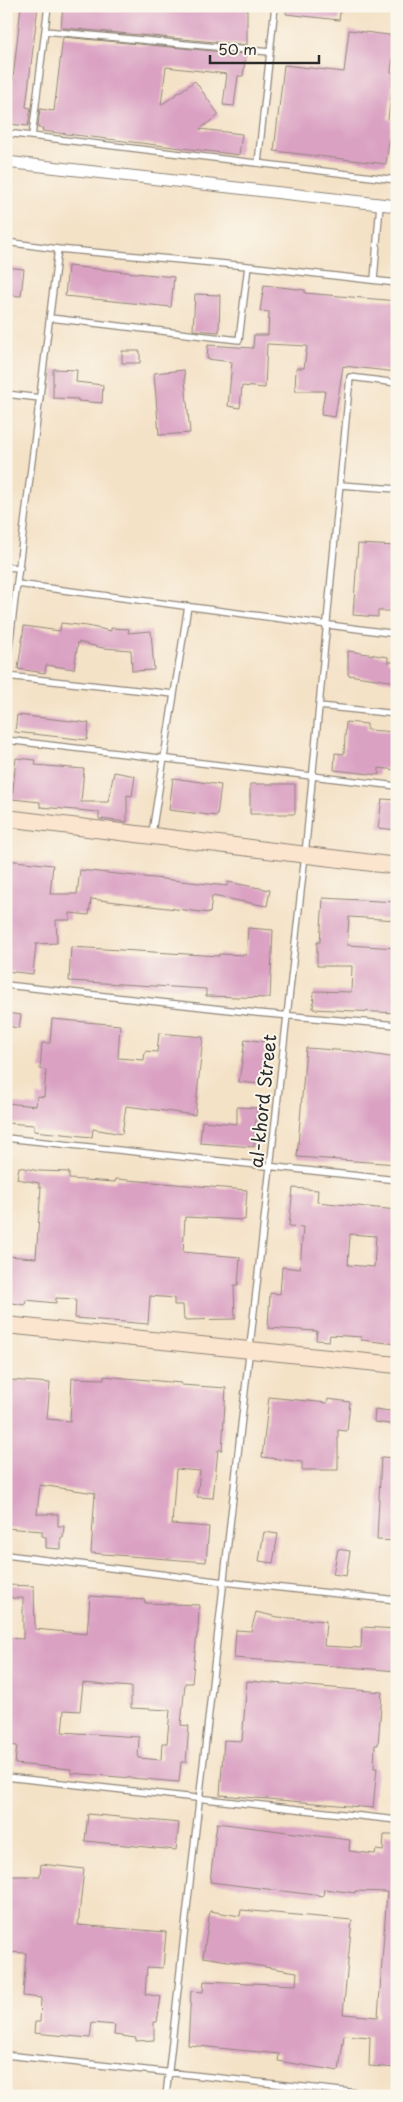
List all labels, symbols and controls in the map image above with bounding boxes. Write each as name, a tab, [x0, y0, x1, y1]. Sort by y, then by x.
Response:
scale bar	[210, 32, 319, 64]
text: 50 m	[218, 37, 257, 60]
street label: al-khord Street	[242, 1033, 282, 1169]

